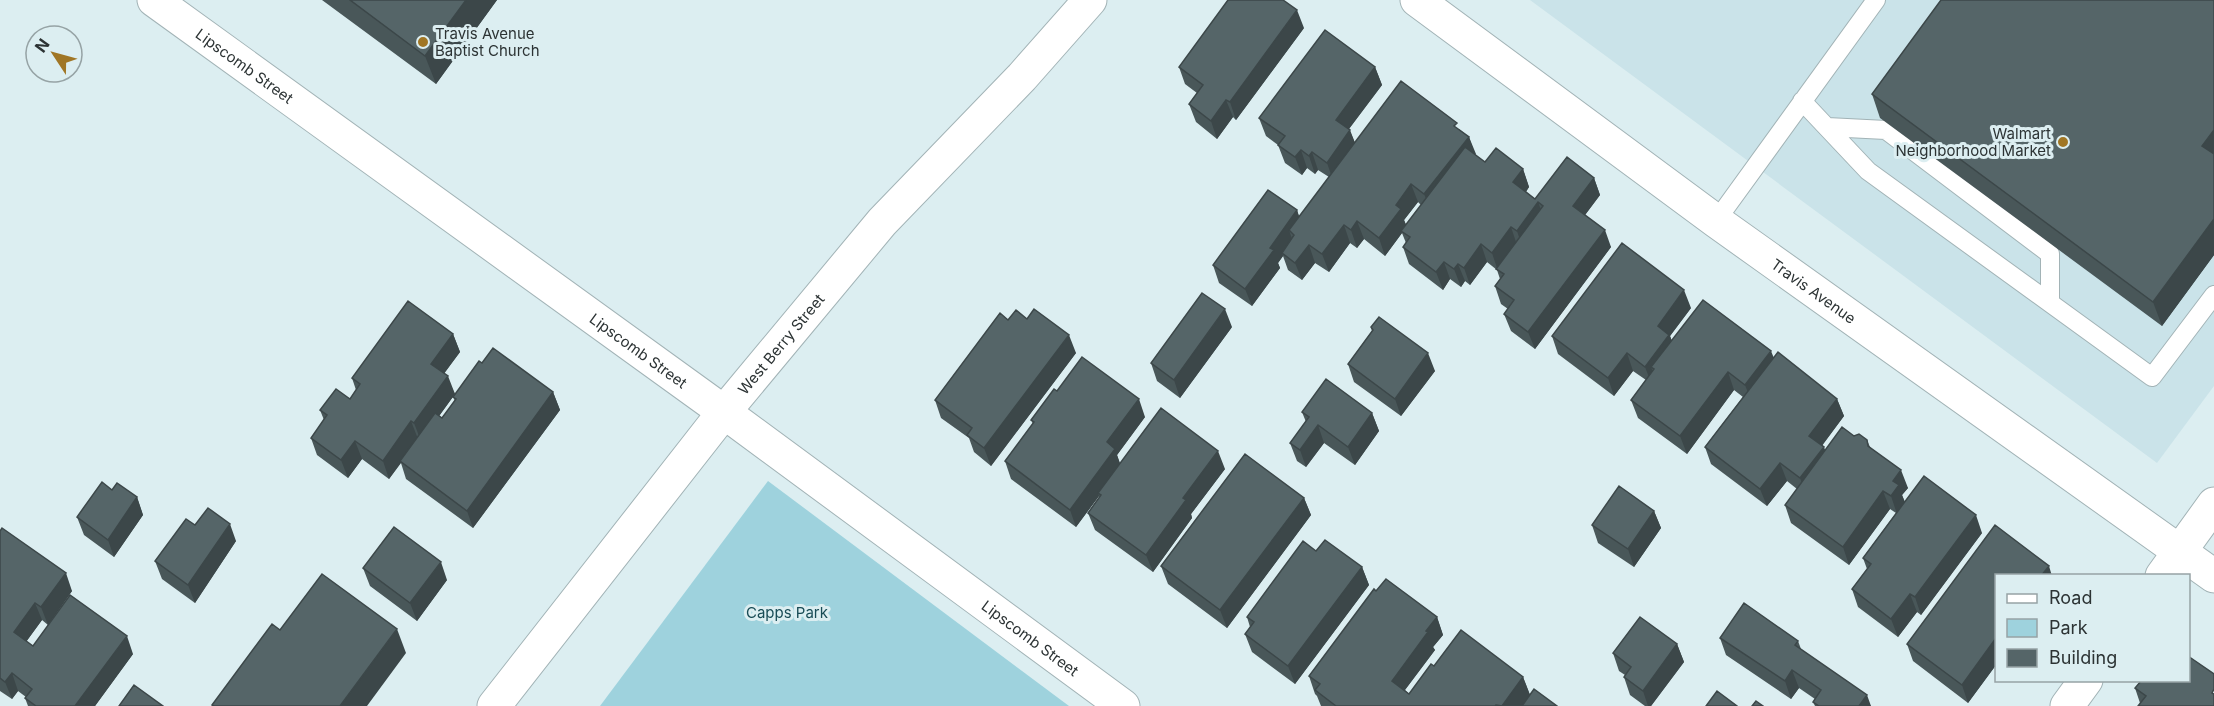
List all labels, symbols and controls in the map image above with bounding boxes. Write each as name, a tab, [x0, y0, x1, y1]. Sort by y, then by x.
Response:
north arrow	[24, 24, 84, 84]
street label: Lipscomb Street	[192, 24, 297, 107]
place label: Travis Avenue Baptist Church	[435, 24, 540, 60]
text: N	[30, 34, 54, 56]
marker: Travis Avenue Baptist Church	[416, 35, 430, 49]
place label: Walmart Neighborhood Market	[1896, 124, 2051, 160]
marker: Walmart Neighborhood Market	[2056, 135, 2070, 149]
street label: Travis Avenue	[1768, 254, 1860, 327]
street label: West Berry Street	[733, 290, 828, 398]
street label: Lipscomb Street	[586, 309, 691, 392]
legend	[1995, 574, 2190, 682]
text: Road	[2049, 587, 2092, 608]
street label: Lipscomb Street	[978, 596, 1083, 680]
park label: Capps Park	[746, 603, 829, 622]
text: Park	[2049, 617, 2088, 638]
text: Building	[2049, 647, 2117, 668]

